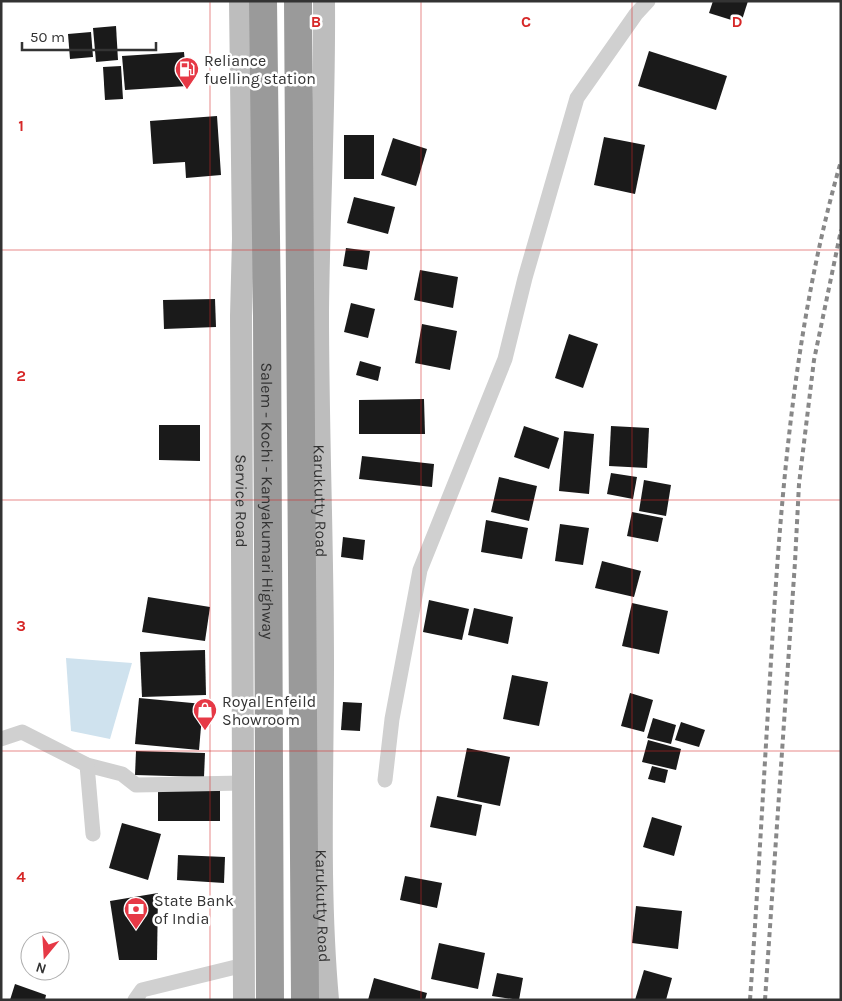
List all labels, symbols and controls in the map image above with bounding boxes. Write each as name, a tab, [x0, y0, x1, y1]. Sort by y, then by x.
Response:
text: B	[311, 12, 321, 31]
text: C	[521, 12, 531, 31]
text: D	[732, 12, 743, 31]
scale bar	[22, 20, 156, 52]
text: 50 m	[30, 28, 65, 46]
place label: Reliance fuelling station	[204, 51, 316, 88]
fuel station icon: Reliance fuelling station	[174, 56, 200, 90]
text: 1	[18, 116, 24, 135]
street label: Salem - Kochi - Kanyakumari Highway	[258, 362, 278, 640]
text: 2	[16, 366, 26, 385]
street label: Karukutty Road	[310, 444, 331, 558]
street label: Service Road	[232, 454, 252, 548]
text: 3	[16, 616, 26, 635]
place label: Royal Enfeild Showroom	[222, 692, 316, 729]
shop icon: Royal Enfeild Showroom	[192, 697, 218, 731]
street label: Karukutty Road	[312, 849, 335, 963]
text: 4	[16, 867, 26, 886]
place label: State Bank of India	[154, 891, 234, 928]
bank icon: State Bank of India	[123, 896, 149, 930]
north arrow	[20, 931, 70, 981]
text: N	[34, 958, 49, 978]

